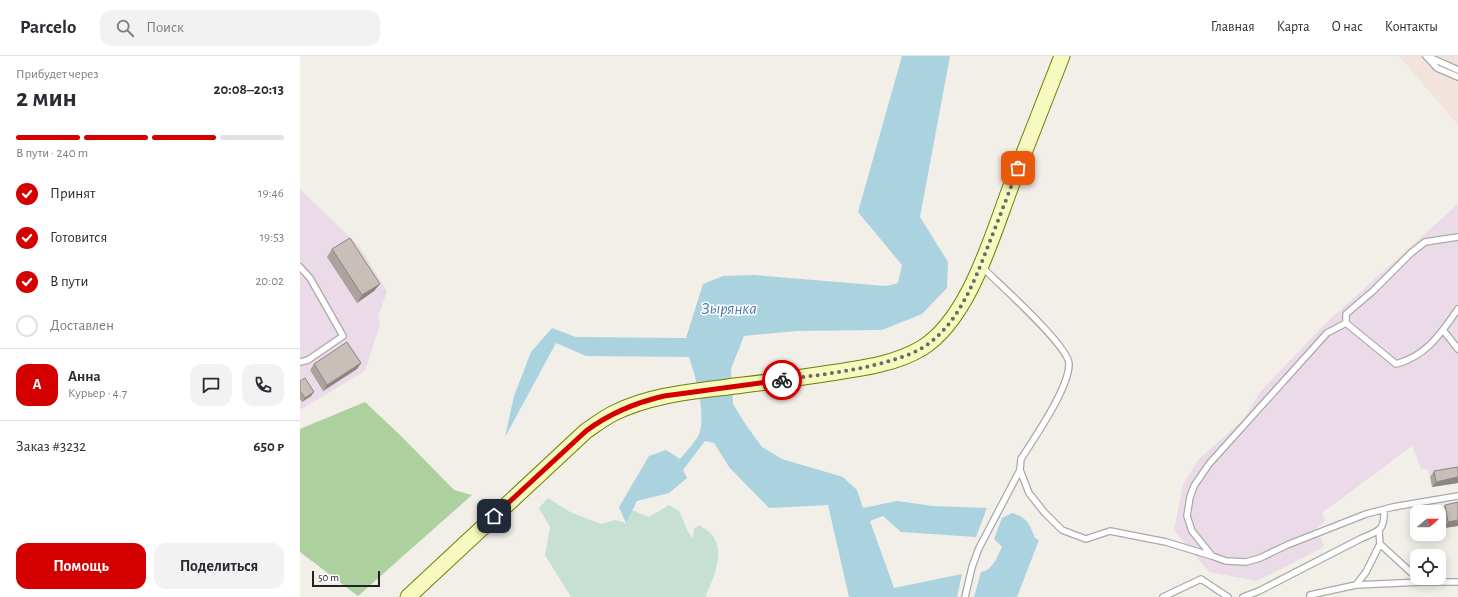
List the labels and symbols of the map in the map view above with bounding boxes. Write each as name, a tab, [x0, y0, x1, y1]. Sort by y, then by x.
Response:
pin	[1001, 151, 1035, 185]
water label: Зырянка	[701, 300, 757, 318]
courier	[762, 360, 802, 400]
pin	[477, 499, 511, 533]
north arrow	[1410, 505, 1446, 541]
scale bar	[312, 569, 380, 588]

